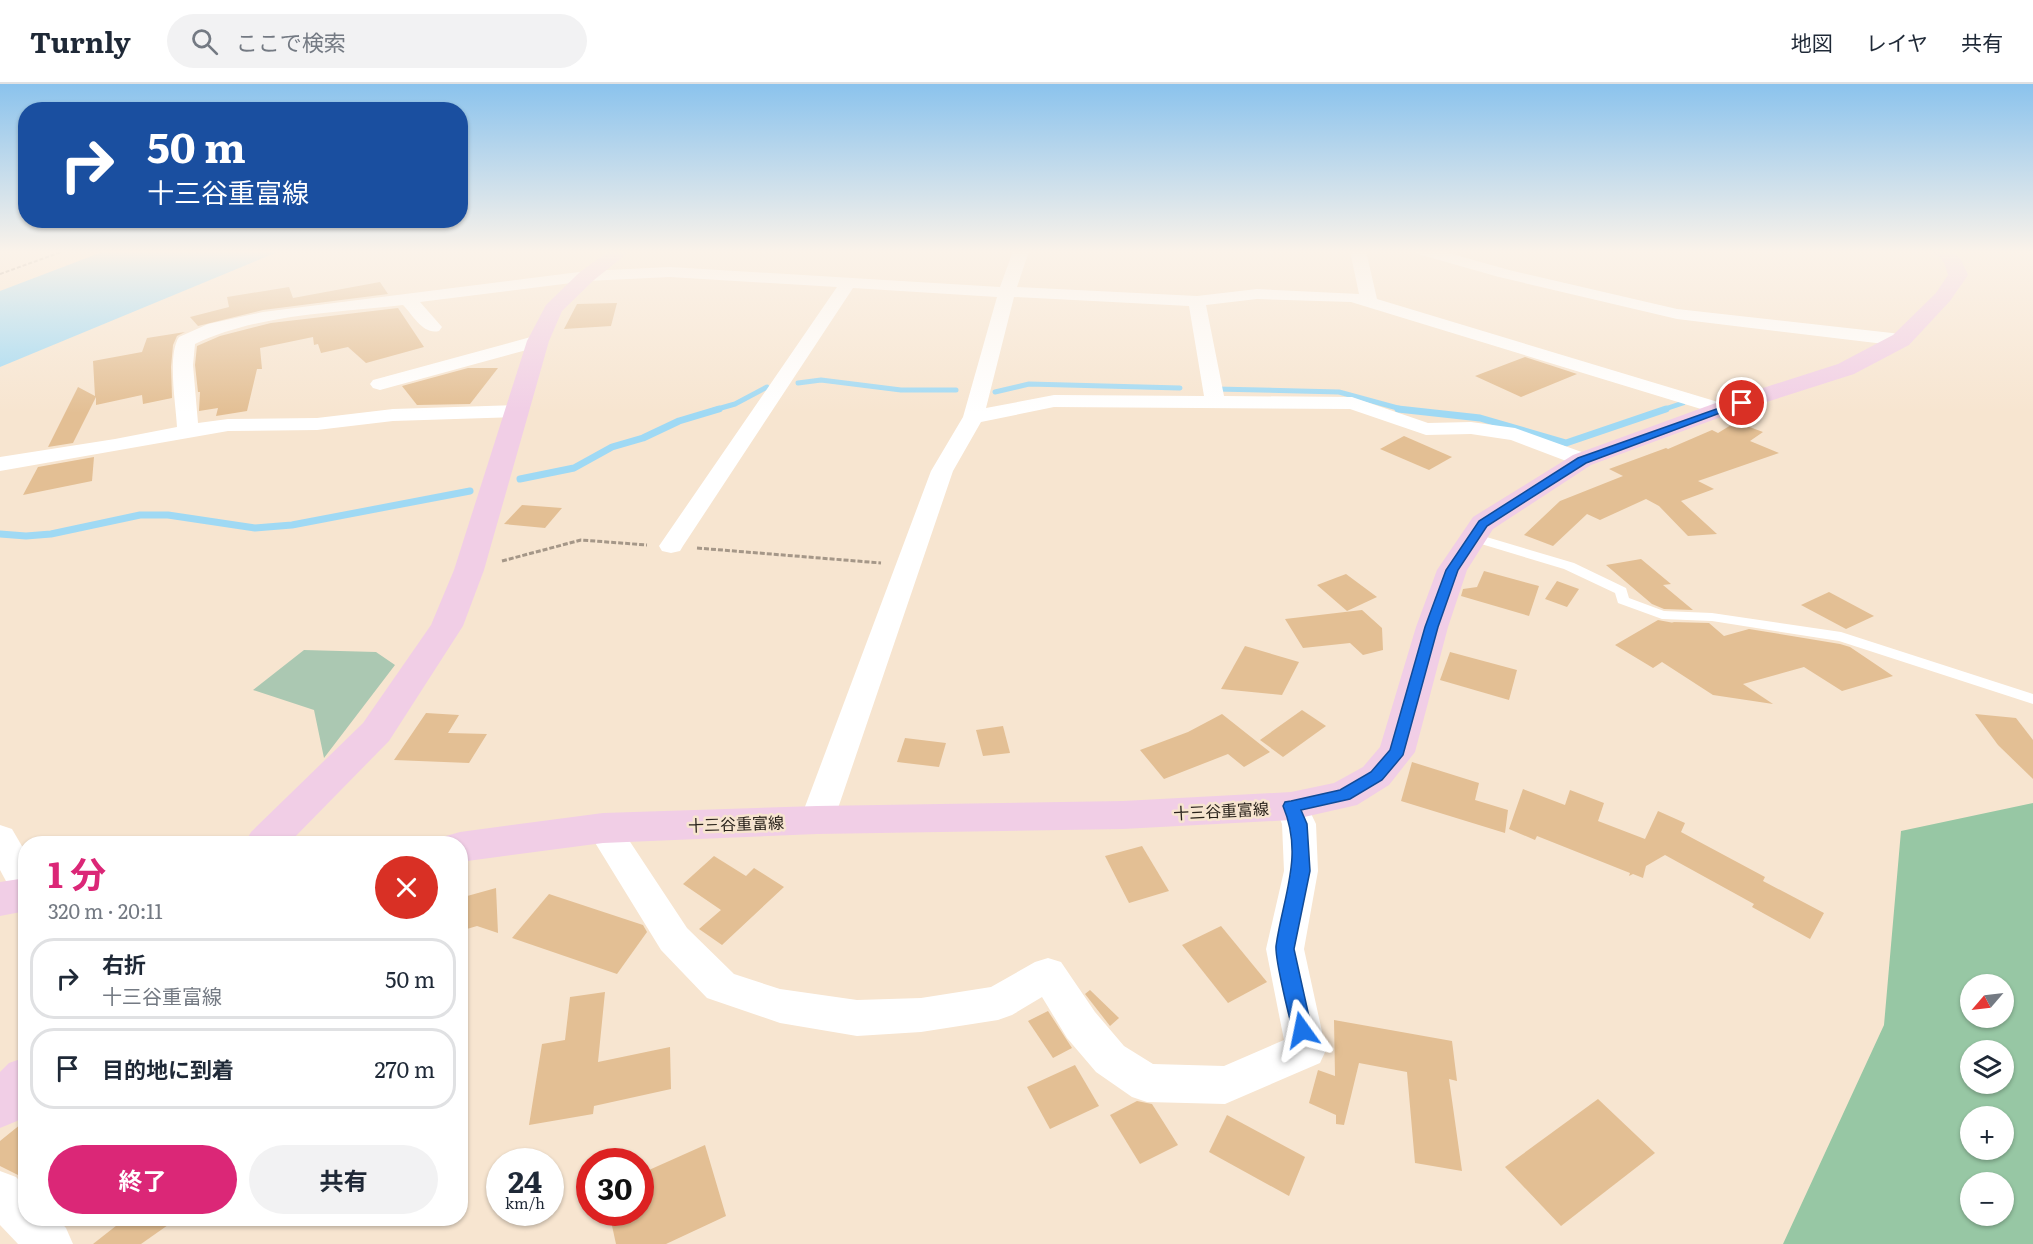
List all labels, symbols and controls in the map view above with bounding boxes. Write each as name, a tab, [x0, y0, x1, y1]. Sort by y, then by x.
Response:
search box	[167, 14, 587, 68]
text: Turnly	[30, 20, 131, 62]
icon: search	[188, 25, 221, 58]
text: ここで検索	[236, 25, 346, 58]
text: 地図	[1791, 26, 1833, 57]
text: レイヤ	[1866, 26, 1928, 57]
text: 共有	[1961, 26, 2003, 57]
text: 50 m	[147, 114, 246, 176]
icon: right	[48, 126, 126, 204]
text: 十三谷重富線	[147, 171, 309, 211]
pin	[1716, 377, 1767, 428]
icon: arrive	[1725, 386, 1758, 419]
street label: 十三谷重富線	[1172, 796, 1270, 824]
street label: 十三谷重富線	[688, 809, 784, 837]
text: 1 分	[48, 846, 106, 899]
button: close	[375, 856, 438, 919]
text: 320 m · 20:11	[48, 895, 163, 925]
text: 右折	[102, 947, 146, 980]
icon: right	[51, 962, 84, 995]
text: 50 m	[385, 962, 435, 995]
north arrow	[1960, 974, 2014, 1028]
map controls	[1960, 974, 2014, 1226]
text: 十三谷重富線	[102, 980, 222, 1010]
position arrow	[1270, 998, 1334, 1062]
button: layers	[1960, 1040, 2014, 1094]
icon: arrive	[51, 1052, 84, 1085]
text: 目的地に到着	[102, 1052, 234, 1085]
text: 270 m	[374, 1052, 435, 1085]
button: +	[1960, 1106, 2014, 1160]
button: 終了	[48, 1145, 237, 1214]
button: 共有	[249, 1145, 438, 1214]
speed limit sign: 30	[576, 1148, 654, 1226]
text: 24	[508, 1158, 542, 1202]
button: −	[1960, 1172, 2014, 1226]
text: km/h	[505, 1191, 545, 1214]

